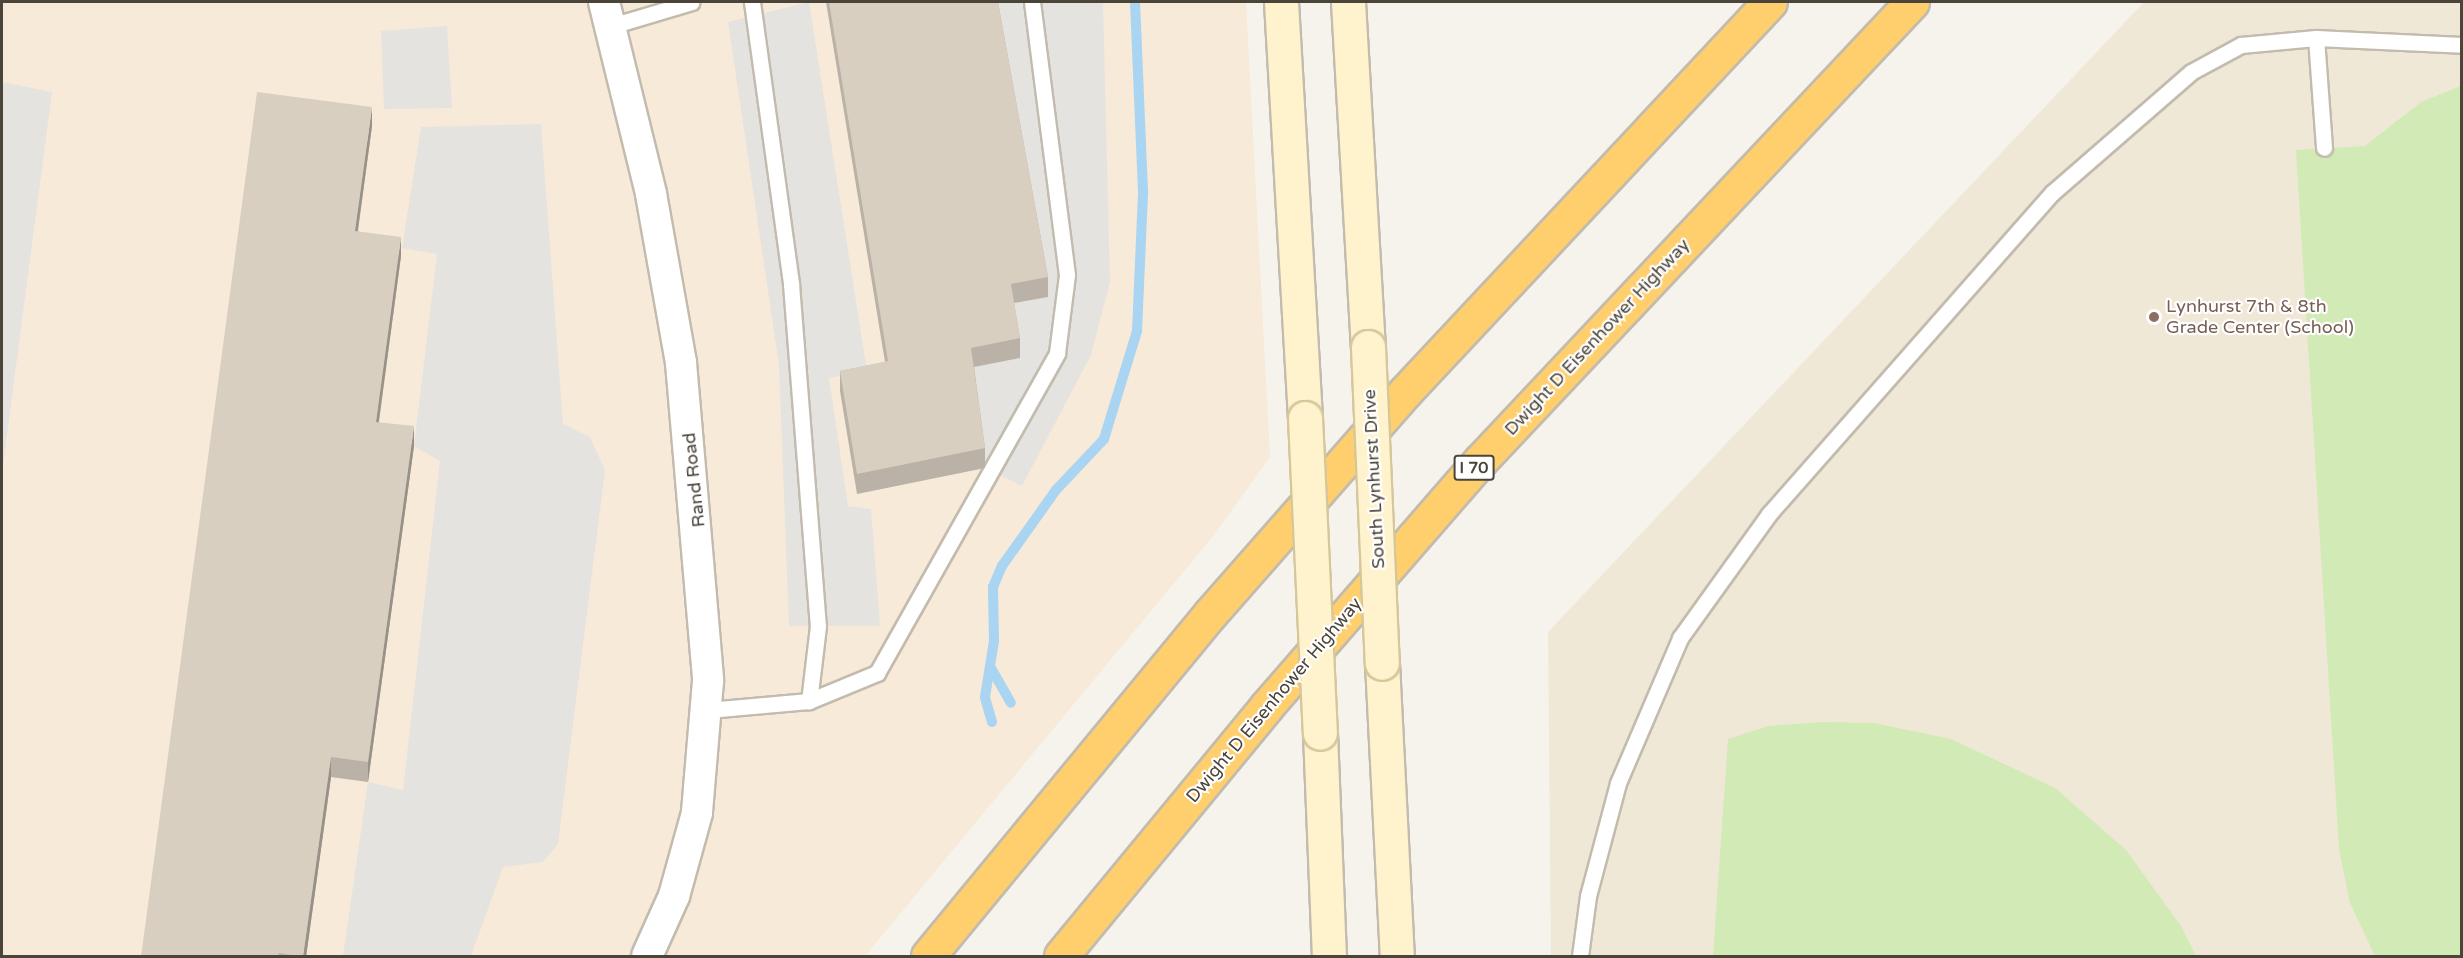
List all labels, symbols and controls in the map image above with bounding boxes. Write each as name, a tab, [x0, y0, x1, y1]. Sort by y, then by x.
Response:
street label: Dwight D Eisenhower Highway	[1500, 234, 1694, 440]
place label: Lynhurst 7th & 8th Grade Center (School)	[2166, 296, 2354, 338]
marker: Lynhurst 7th & 8th Grade Center (School)	[2147, 310, 2161, 324]
street label: South Lynhurst Drive	[1359, 389, 1389, 569]
street label: Rand Road	[678, 432, 710, 528]
road number: I 70	[1453, 455, 1495, 481]
street label: Dwight D Eisenhower Highway	[1182, 593, 1366, 807]

